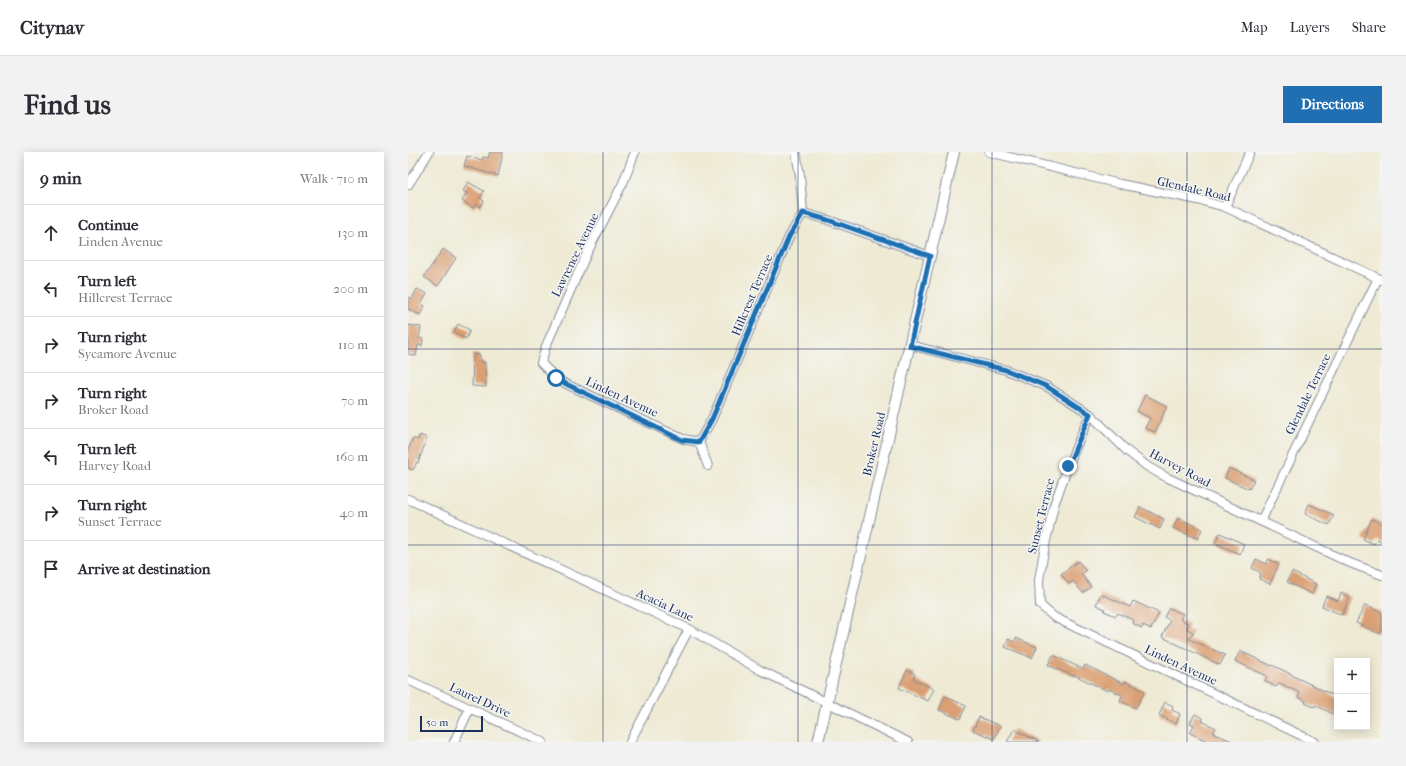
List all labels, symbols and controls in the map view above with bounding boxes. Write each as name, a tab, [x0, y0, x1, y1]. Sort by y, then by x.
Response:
text: Citynav	[20, 17, 84, 39]
text: Map	[1241, 19, 1268, 36]
text: Layers	[1290, 19, 1330, 36]
text: Share	[1352, 19, 1386, 36]
button: Directions	[1283, 86, 1382, 123]
text: Find us	[24, 88, 111, 121]
text: 9 min	[40, 168, 82, 188]
text: Walk · 710 m	[300, 171, 368, 186]
street label: Glendale Road	[1156, 174, 1233, 204]
street label: Lawrence Avenue	[549, 211, 601, 299]
text: Continue	[78, 216, 138, 234]
icon: ahead	[40, 222, 62, 244]
text: 130 m	[337, 225, 368, 240]
text: Linden Avenue	[78, 234, 163, 249]
street label: Hillcrest Terrace	[729, 252, 775, 338]
text: Turn left	[78, 272, 136, 290]
icon: left	[40, 278, 62, 300]
text: 200 m	[333, 281, 368, 296]
text: Hillcrest Terrace	[78, 290, 172, 305]
text: Turn right	[78, 328, 147, 346]
icon: right	[40, 334, 62, 356]
text: 110 m	[338, 337, 368, 352]
text: Sycamore Avenue	[78, 346, 177, 361]
street label: Glendale Terrace	[1282, 351, 1334, 437]
route start	[547, 369, 565, 387]
street label: Linden Avenue	[584, 374, 661, 420]
text: Turn right	[78, 384, 147, 402]
icon: right	[40, 390, 62, 412]
text: 70 m	[341, 393, 368, 408]
text: Broker Road	[78, 402, 149, 417]
street label: Broker Road	[860, 410, 888, 477]
text: Turn left	[78, 440, 136, 458]
icon: left	[40, 446, 62, 468]
street label: Harvey Road	[1147, 446, 1213, 490]
text: 160 m	[336, 449, 368, 464]
route end	[1059, 457, 1077, 475]
text: Harvey Road	[78, 458, 151, 473]
street label: Sunset Terrace	[1025, 477, 1057, 555]
text: Turn right	[78, 496, 147, 514]
icon: right	[40, 502, 62, 524]
text: 40 m	[340, 505, 368, 520]
text: Sunset Terrace	[78, 514, 162, 529]
icon: arrive	[40, 558, 62, 580]
text: Arrive at destination	[78, 560, 210, 578]
street label: Acacia Lane	[633, 585, 696, 624]
street label: Linden Avenue	[1143, 642, 1220, 688]
map controls	[1334, 658, 1370, 730]
button: +	[1334, 658, 1370, 694]
street label: Laurel Drive	[447, 680, 513, 720]
button: −	[1334, 694, 1370, 730]
scale bar	[420, 714, 483, 733]
text: 50 m	[426, 716, 448, 729]

